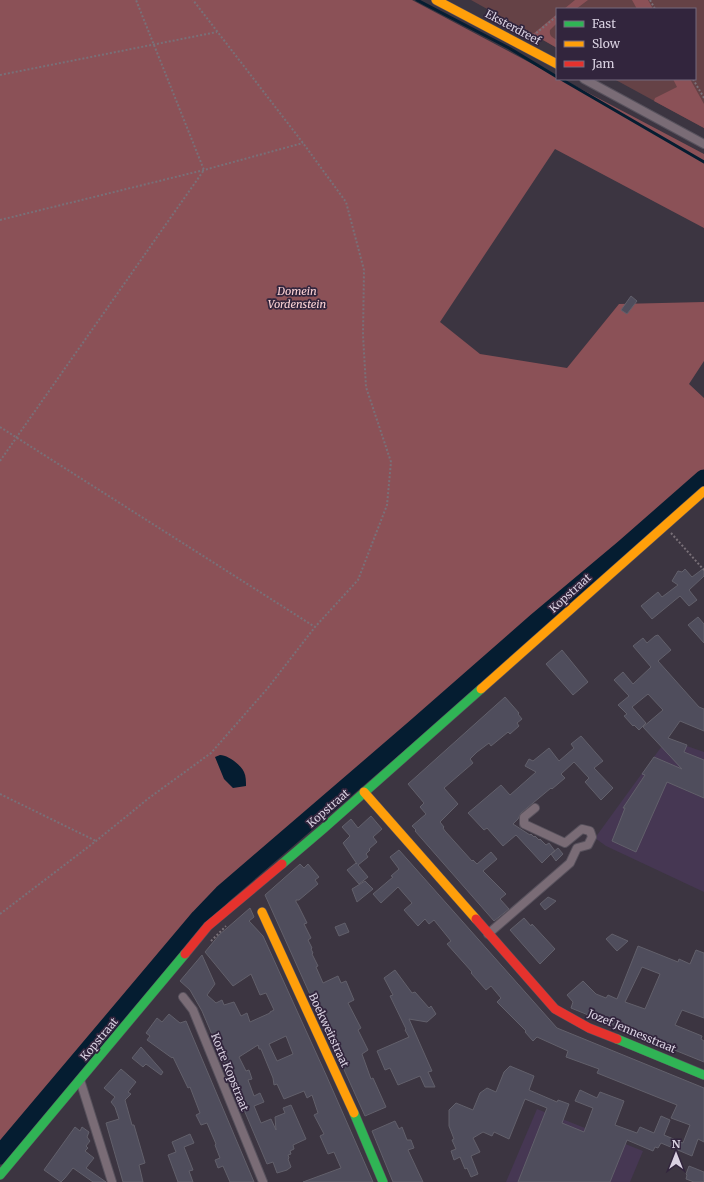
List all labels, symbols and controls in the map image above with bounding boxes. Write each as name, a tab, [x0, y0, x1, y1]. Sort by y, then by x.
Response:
street label: Eksterdreef	[483, 7, 544, 48]
legend	[556, 8, 696, 80]
text: Fast	[592, 16, 616, 31]
text: Slow	[592, 36, 621, 51]
text: Jam	[591, 56, 615, 71]
park label: Domein Vordenstein	[268, 284, 327, 311]
street label: Kopstraat	[546, 570, 594, 615]
street label: Kopstraat	[304, 785, 353, 830]
street label: Boekweitstraat	[306, 991, 353, 1070]
street label: Jozef Jennesstraat	[585, 1006, 679, 1056]
street label: Kopstraat	[77, 1014, 121, 1063]
street label: Korte Kopstraat	[208, 1031, 252, 1114]
north arrow	[656, 1134, 696, 1174]
text: N	[672, 1137, 681, 1151]

